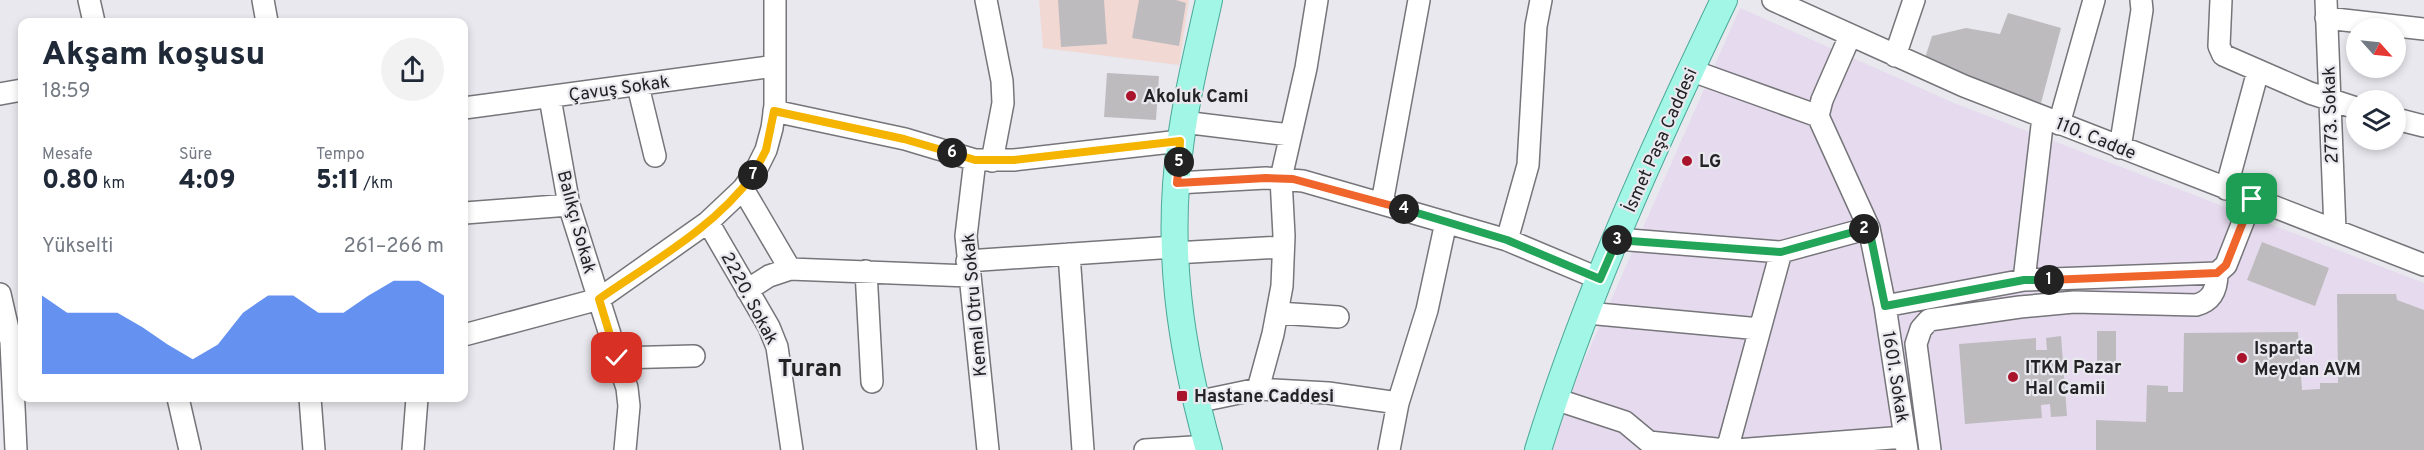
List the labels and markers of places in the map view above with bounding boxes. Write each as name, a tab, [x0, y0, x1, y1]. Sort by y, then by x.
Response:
place label: Akoluk Cami	[1143, 86, 1249, 109]
marker: Akoluk Cami	[1124, 89, 1138, 103]
pin: 6	[937, 138, 967, 168]
pin: 5	[1164, 147, 1194, 177]
place label: LG	[1699, 151, 1721, 174]
marker: LG	[1680, 154, 1694, 168]
pin: 7	[738, 160, 768, 190]
pin	[2226, 173, 2277, 224]
pin: 4	[1389, 194, 1419, 224]
pin: 2	[1849, 214, 1879, 244]
pin: 3	[1602, 225, 1632, 255]
pin: 1	[2034, 265, 2064, 295]
pin	[591, 332, 642, 383]
place label: Isparta Meydan AVM	[2254, 338, 2361, 382]
marker: Isparta Meydan AVM	[2235, 351, 2249, 365]
place label: ITKM Pazar Hal Camii	[2025, 357, 2122, 401]
marker: ITKM Pazar Hal Camii	[2006, 370, 2020, 384]
place label: Hastane Caddesi	[1194, 386, 1334, 409]
marker: Hastane Caddesi	[1175, 389, 1189, 403]

